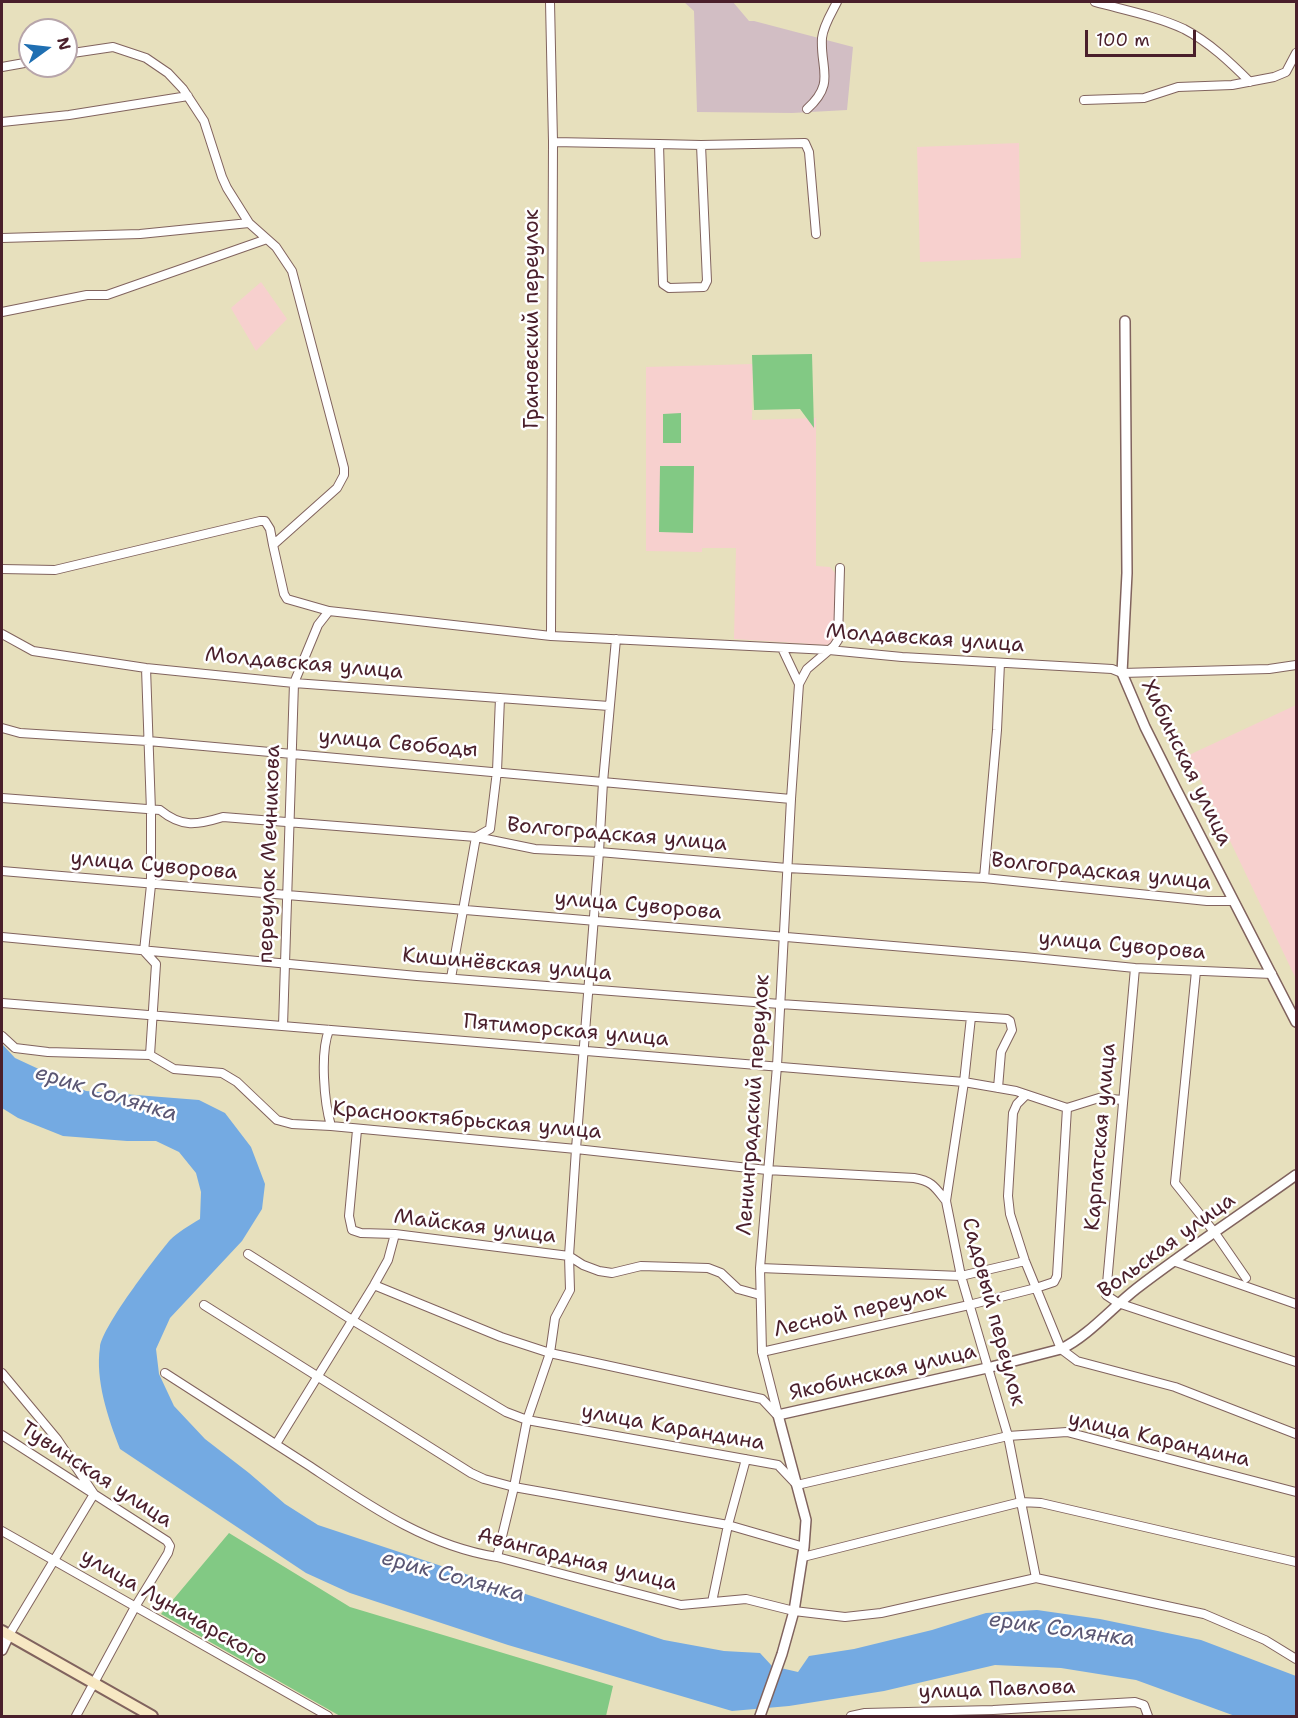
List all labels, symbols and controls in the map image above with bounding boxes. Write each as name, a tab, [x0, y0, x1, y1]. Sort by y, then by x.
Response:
north arrow	[18, 18, 78, 78]
scale bar	[1088, 18, 1199, 56]
text: 100 m	[1096, 28, 1150, 52]
text: N	[52, 35, 76, 53]
street label: Грановский переулок	[520, 209, 546, 429]
street label: Молдавская улица	[825, 620, 1025, 658]
street label: Молдавская улица	[204, 643, 404, 685]
street label: Хибинская улица	[1135, 676, 1237, 850]
street label: улица Свободы	[317, 724, 479, 764]
street label: переулок Мечникова	[254, 744, 286, 964]
street label: Волгоградская улица	[506, 813, 728, 857]
street label: улица Суворова	[69, 846, 239, 886]
street label: Волгоградская улица	[990, 848, 1212, 896]
street label: улица Суворова	[553, 886, 723, 926]
street label: улица Суворова	[1037, 926, 1207, 966]
street label: Кишинёвская улица	[401, 943, 613, 987]
street label: Ленинградский переулок	[732, 974, 776, 1236]
street label: Пятиморская улица	[462, 1009, 670, 1053]
street label: Карпатская улица	[1080, 1042, 1122, 1232]
water label: ерик Солянка	[32, 1060, 180, 1128]
street label: Краснооктябрьская улица	[331, 1097, 603, 1145]
street label: Вольская улица	[1094, 1188, 1240, 1304]
street label: Майская улица	[392, 1205, 558, 1249]
street label: Садовый переулок	[956, 1215, 1030, 1409]
street label: Лесной переулок	[771, 1279, 949, 1343]
street label: Якобинская улица	[787, 1339, 979, 1407]
street label: улица Карандина	[579, 1399, 767, 1457]
street label: улица Карандина	[1066, 1407, 1252, 1473]
street label: Тувинская улица	[15, 1416, 177, 1534]
street label: Авангардная улица	[475, 1523, 679, 1597]
street label: улица Луначарского	[76, 1544, 272, 1672]
water label: ерик Солянка	[378, 1545, 528, 1609]
water label: ерик Солянка	[987, 1607, 1137, 1653]
street label: улица Павлова	[918, 1675, 1076, 1705]

